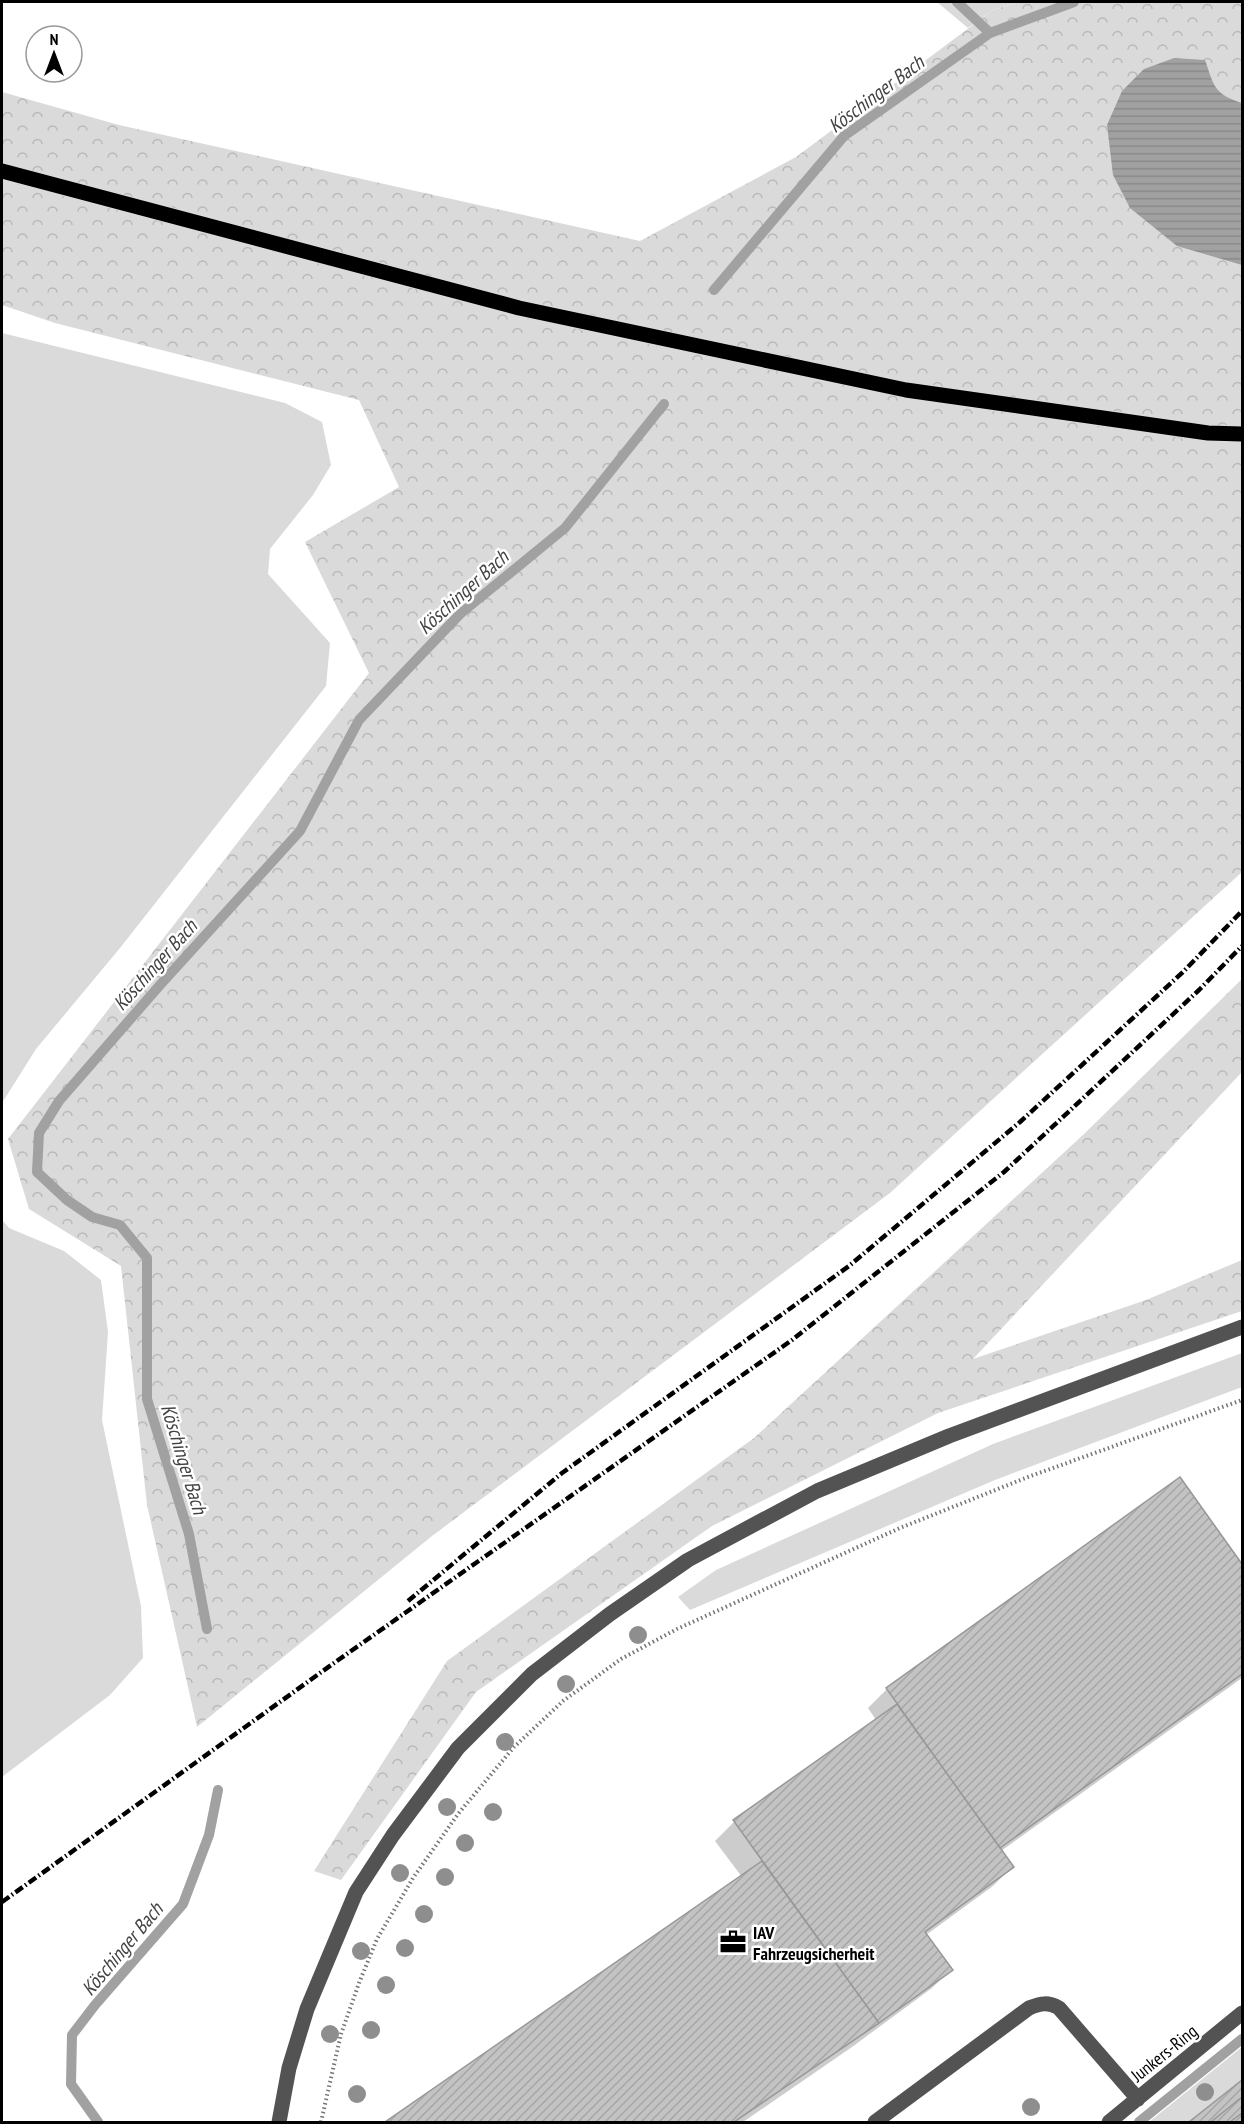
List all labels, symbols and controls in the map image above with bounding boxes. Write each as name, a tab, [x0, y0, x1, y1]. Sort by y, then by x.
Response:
north arrow	[24, 24, 84, 84]
text: N	[50, 29, 58, 49]
water label: Köschinger Bach	[823, 49, 930, 139]
water label: Köschinger Bach	[412, 544, 515, 640]
water label: Köschinger Bach	[107, 913, 203, 1016]
water label: Köschinger Bach	[155, 1401, 213, 1518]
water label: Köschinger Bach	[76, 1896, 169, 2001]
place label: IAV Fahrzeugsicherheit	[753, 1921, 875, 1965]
office icon: IAV Fahrzeugsicherheit	[718, 1927, 748, 1957]
street label: Junkers-Ring	[1125, 2019, 1202, 2087]

